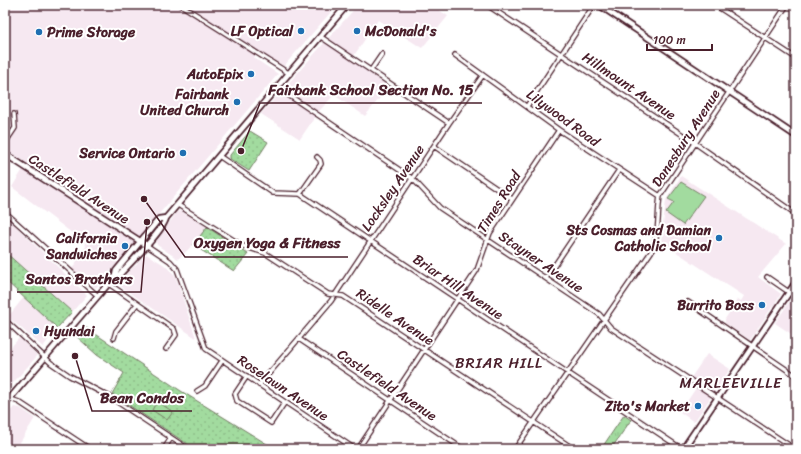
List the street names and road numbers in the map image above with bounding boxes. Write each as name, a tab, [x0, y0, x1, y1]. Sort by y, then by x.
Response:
street label: Hillmount Avenue	[577, 45, 681, 127]
street label: Lilywood Road	[521, 83, 607, 154]
street label: Danesbury Avenue	[645, 84, 727, 192]
street label: Locksley Avenue	[355, 139, 431, 237]
street label: Castlefield Avenue	[23, 147, 135, 231]
street label: Times Road	[470, 165, 529, 238]
street label: Stayner Avenue	[493, 224, 589, 300]
street label: Briar Hill Avenue	[407, 247, 509, 327]
street label: Ridelle Avenue	[351, 281, 439, 353]
street label: Castlefield Avenue	[332, 342, 442, 428]
street label: Roselawn Avenue	[232, 348, 334, 428]

